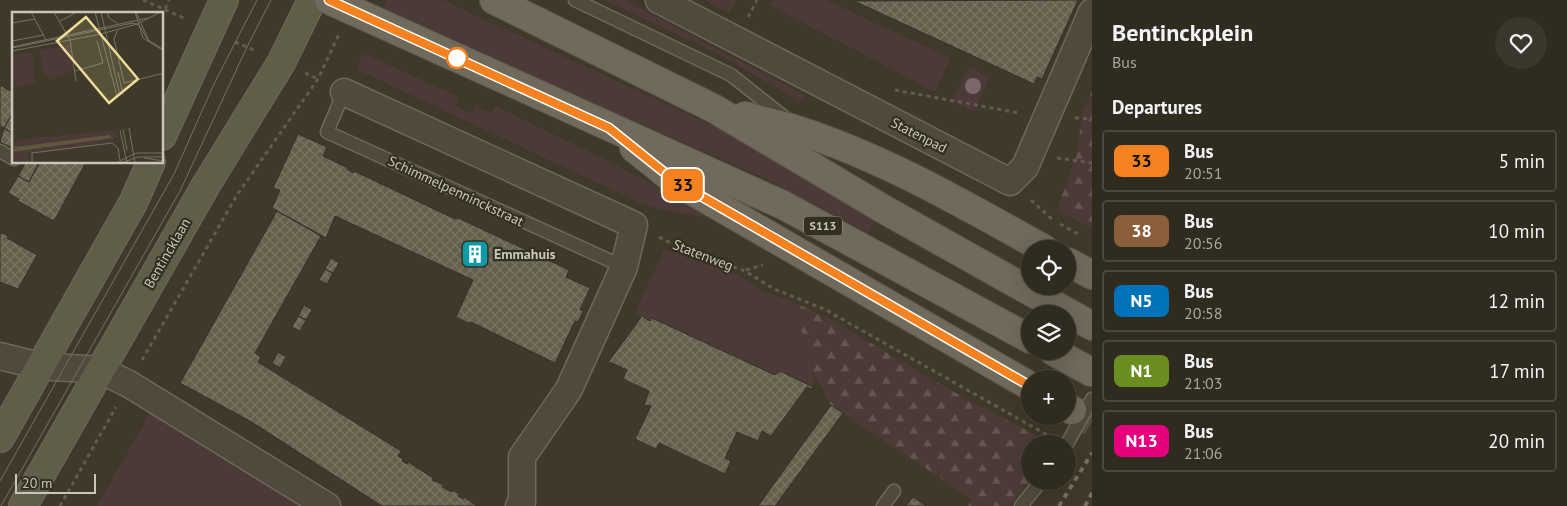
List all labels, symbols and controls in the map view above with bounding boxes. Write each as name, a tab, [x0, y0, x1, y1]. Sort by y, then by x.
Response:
inset map	[12, 12, 164, 164]
text: Bentinckplein	[1112, 17, 1253, 48]
button: heart	[1495, 17, 1547, 69]
unlabelled marker	[446, 47, 468, 69]
text: Bus	[1112, 52, 1137, 72]
text: Departures	[1112, 95, 1202, 119]
street label: Statenpad	[888, 113, 950, 157]
text: Bus	[1184, 139, 1213, 163]
text: 33	[1131, 149, 1152, 172]
text: 5 min	[1499, 149, 1545, 173]
street label: Schimmelpenninckstraat	[385, 152, 527, 230]
text: 20:51	[1184, 163, 1222, 183]
line badge: 33	[660, 169, 706, 201]
text: 33	[673, 173, 693, 196]
text: Bus	[1184, 209, 1213, 233]
street label: Bentincklaan	[140, 215, 194, 291]
road number: S113	[804, 217, 842, 236]
text: 38	[1131, 219, 1152, 242]
text: 10 min	[1488, 219, 1545, 243]
text: 20:56	[1184, 233, 1222, 253]
street label: Statenweg	[670, 235, 736, 275]
building icon: Emmahuis	[460, 239, 490, 269]
map controls	[1021, 240, 1076, 490]
button: locate	[1021, 240, 1076, 295]
place label: Emmahuis	[494, 245, 556, 263]
text: Bus	[1184, 279, 1213, 303]
text: N5	[1130, 289, 1153, 312]
text: 12 min	[1488, 289, 1545, 313]
text: 20:58	[1184, 303, 1222, 323]
button: layers	[1021, 305, 1076, 360]
text: Bus	[1184, 349, 1213, 373]
text: N1	[1130, 359, 1153, 382]
text: 17 min	[1489, 359, 1545, 383]
button: +	[1021, 370, 1076, 425]
text: 21:03	[1184, 373, 1222, 393]
text: Bus	[1184, 419, 1213, 443]
text: N13	[1125, 429, 1158, 452]
text: 20 min	[1488, 429, 1545, 453]
button: −	[1021, 435, 1076, 490]
text: 21:06	[1184, 443, 1222, 463]
scale bar	[15, 471, 96, 494]
text: 20 m	[22, 474, 52, 492]

